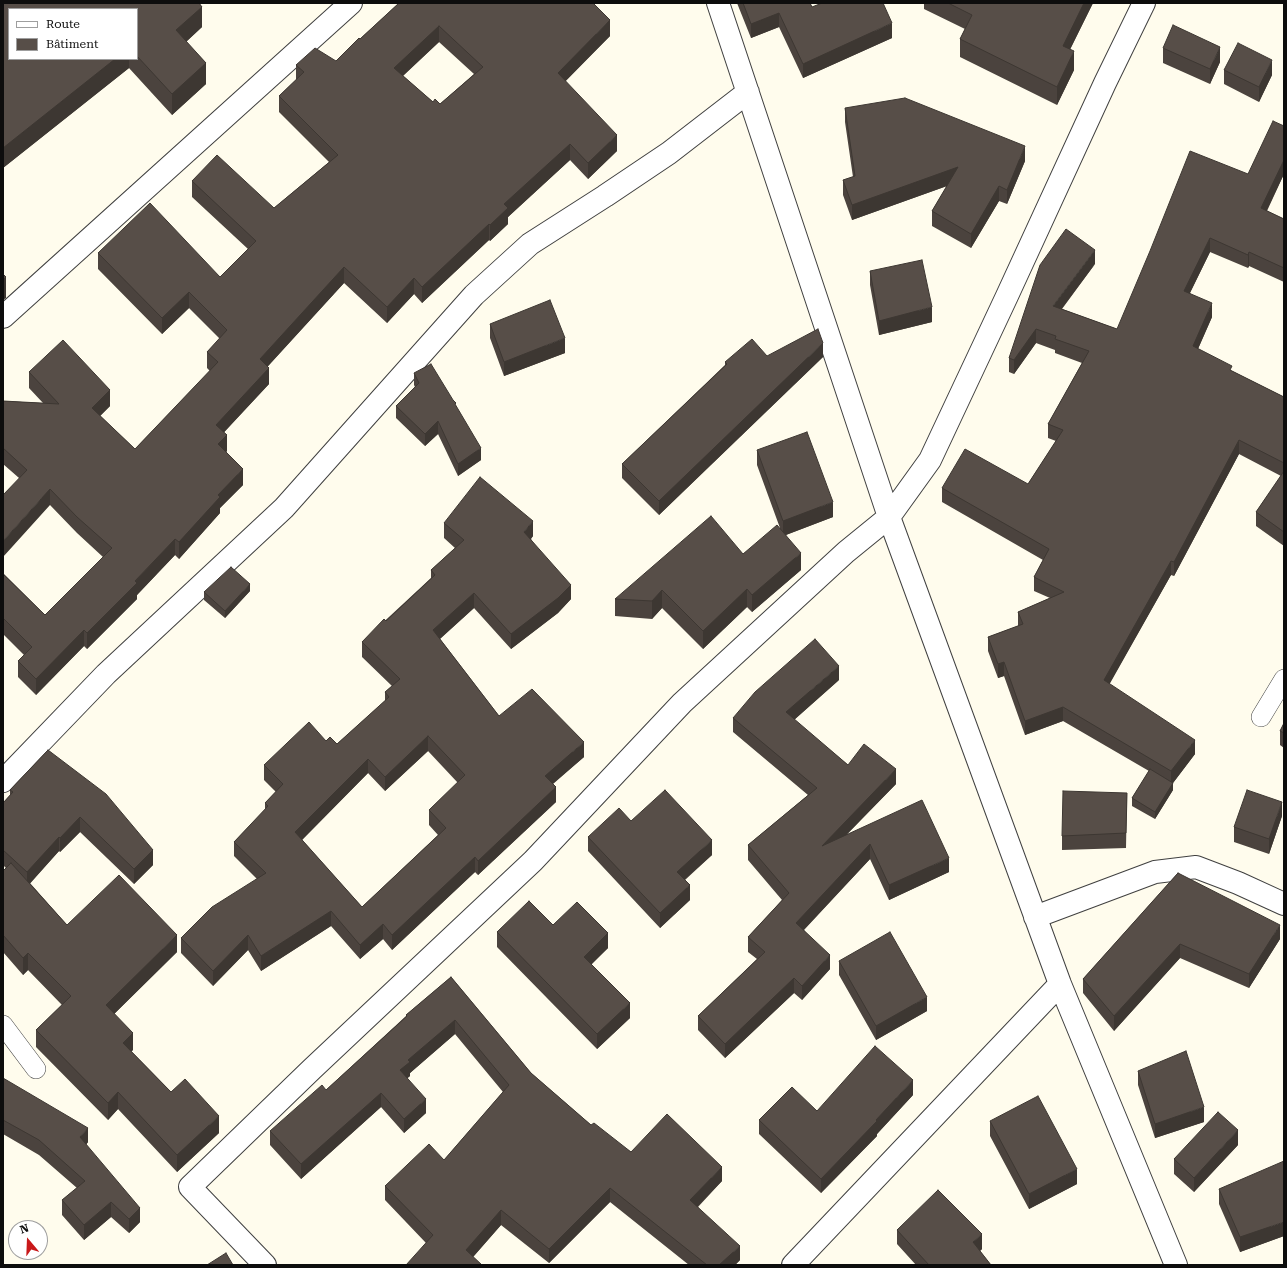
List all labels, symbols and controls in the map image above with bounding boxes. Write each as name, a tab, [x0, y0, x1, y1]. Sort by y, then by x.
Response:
legend	[8, 8, 138, 60]
text: Route	[46, 17, 80, 31]
text: Bâtiment	[46, 37, 98, 51]
north arrow	[8, 1220, 48, 1260]
text: N	[18, 1222, 30, 1237]

